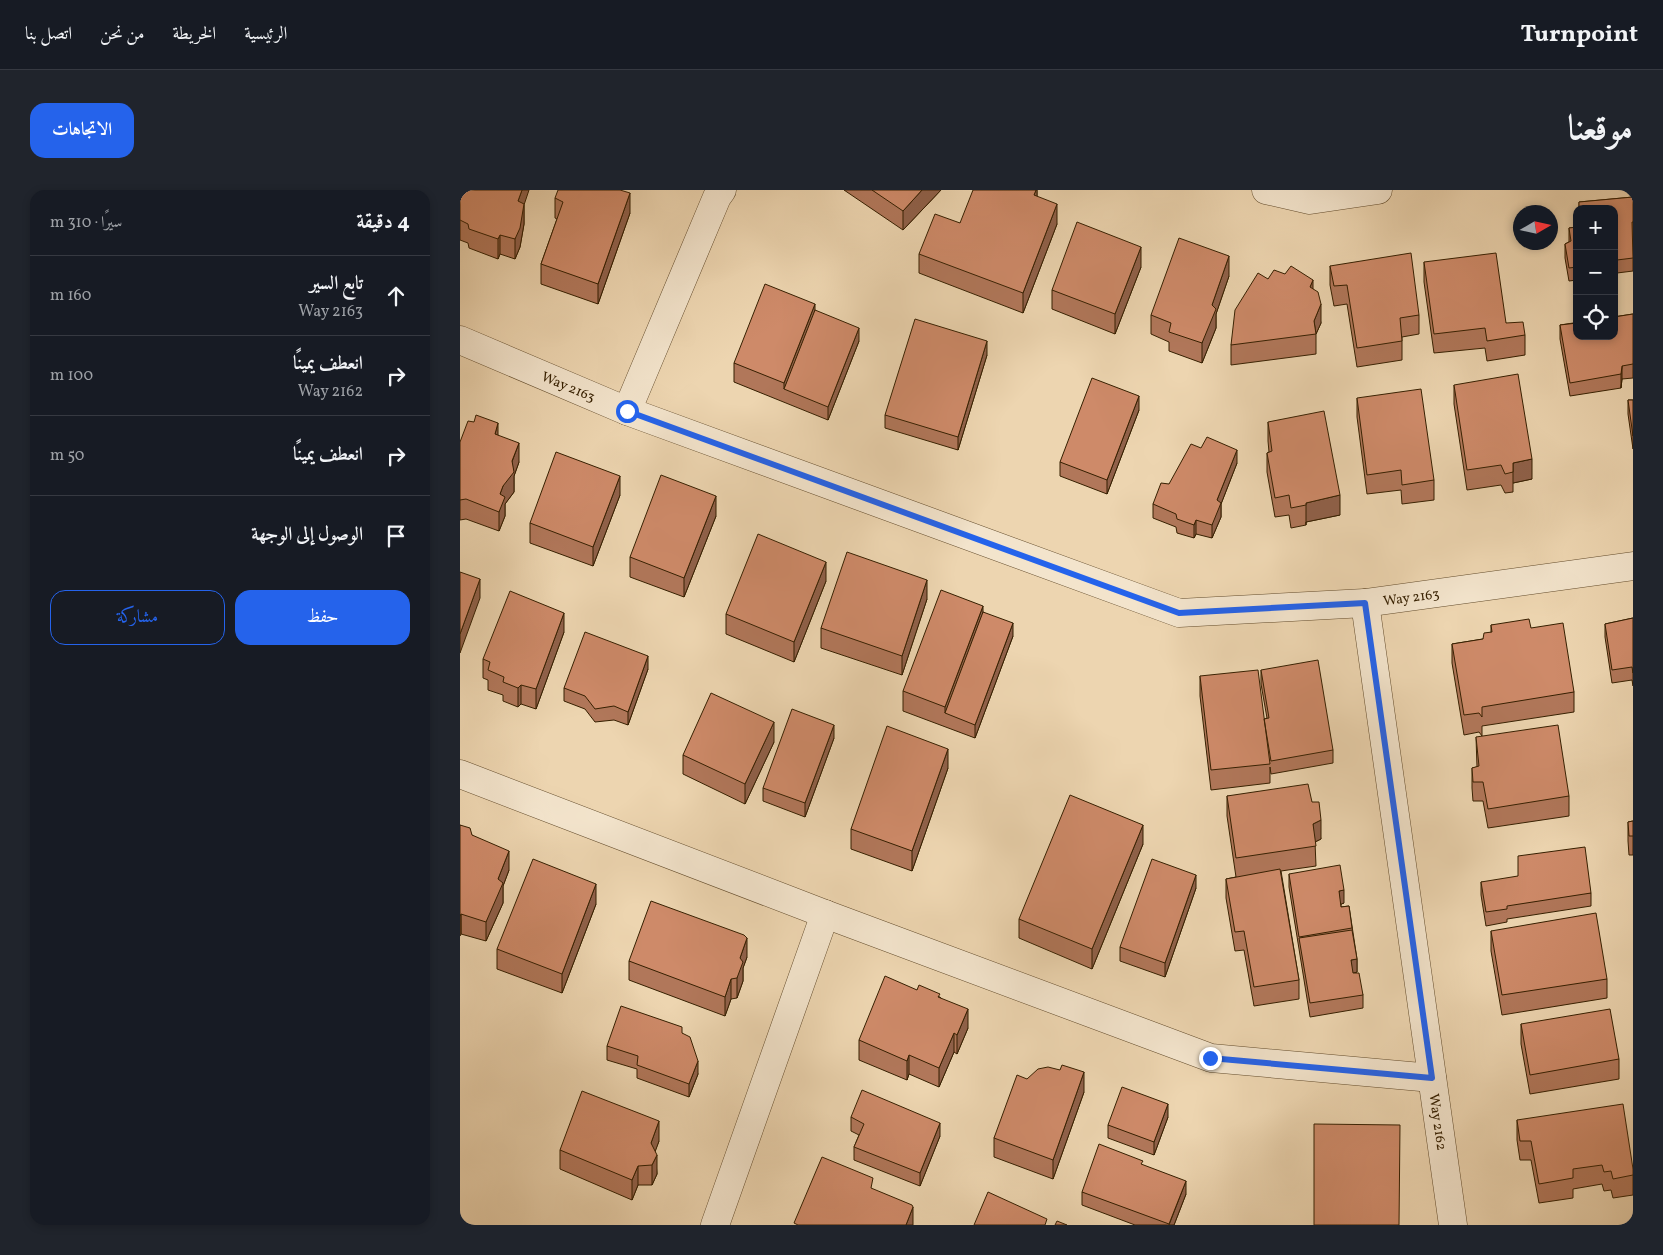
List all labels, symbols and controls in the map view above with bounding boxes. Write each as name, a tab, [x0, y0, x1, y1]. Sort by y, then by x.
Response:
text: Turnpoint	[1520, 18, 1638, 52]
text: اتصل بنا	[25, 22, 72, 47]
text: من نحن	[100, 22, 144, 47]
text: الخريطة	[172, 22, 216, 47]
text: الرئيسية	[244, 22, 287, 47]
button: الاتجاهات	[30, 103, 134, 158]
text: موقعنا	[1568, 106, 1633, 154]
north arrow	[1513, 205, 1558, 250]
map controls	[1573, 205, 1618, 340]
button: +	[1573, 205, 1618, 250]
text: 4 دقيقة	[356, 208, 410, 237]
text: سيرًا · 310 m	[50, 212, 122, 234]
button: −	[1573, 250, 1618, 295]
text: تابع السير	[310, 271, 363, 297]
icon: ahead	[382, 282, 410, 310]
text: 160 m	[50, 285, 91, 307]
button: locate	[1573, 295, 1618, 340]
text: Way 2163	[298, 301, 363, 323]
text: انعطف يمينًا	[293, 351, 363, 377]
icon: right	[382, 362, 410, 390]
text: 100 m	[50, 365, 93, 387]
street label: Way 2163	[538, 368, 598, 407]
text: Way 2162	[298, 381, 363, 403]
route start	[616, 400, 639, 423]
text: انعطف يمينًا	[293, 442, 363, 468]
icon: right	[382, 442, 410, 470]
text: 50 m	[50, 445, 84, 467]
text: الوصول إلى الوجهة	[251, 522, 363, 548]
icon: arrive	[382, 522, 410, 550]
street label: Way 2163	[1382, 585, 1441, 611]
button: مشاركة	[50, 590, 225, 645]
button: حفظ	[235, 590, 410, 645]
route end	[1199, 1047, 1222, 1070]
street label: Way 2162	[1424, 1092, 1450, 1152]

